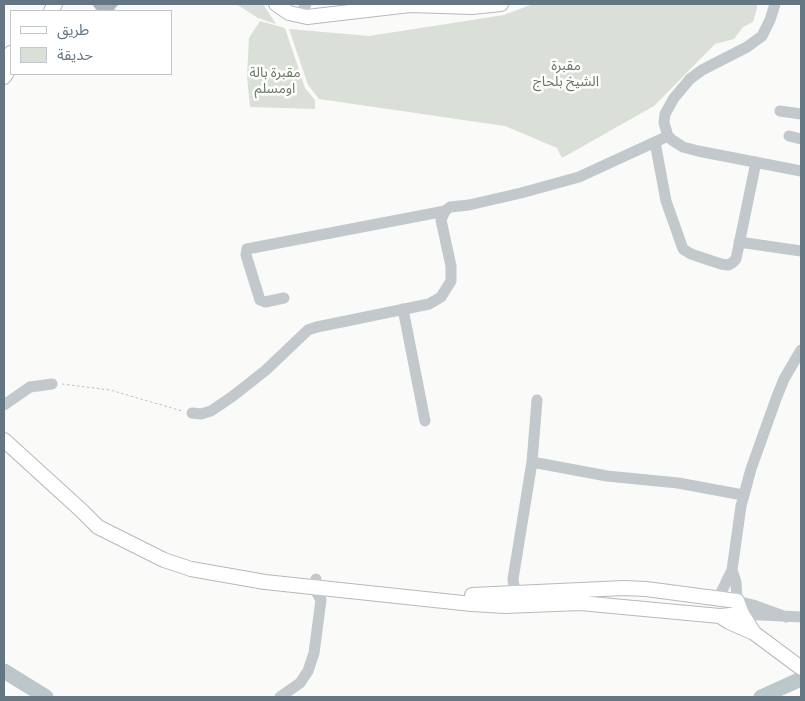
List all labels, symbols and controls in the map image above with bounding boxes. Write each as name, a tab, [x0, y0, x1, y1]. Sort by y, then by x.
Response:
legend	[10, 10, 172, 75]
text: طريق	[57, 21, 89, 39]
text: حديقة	[57, 46, 93, 64]
park label: مقبرة الشيخ بلحاج	[533, 58, 599, 90]
park label: مقبرة بالة اومسلم	[249, 65, 301, 98]

